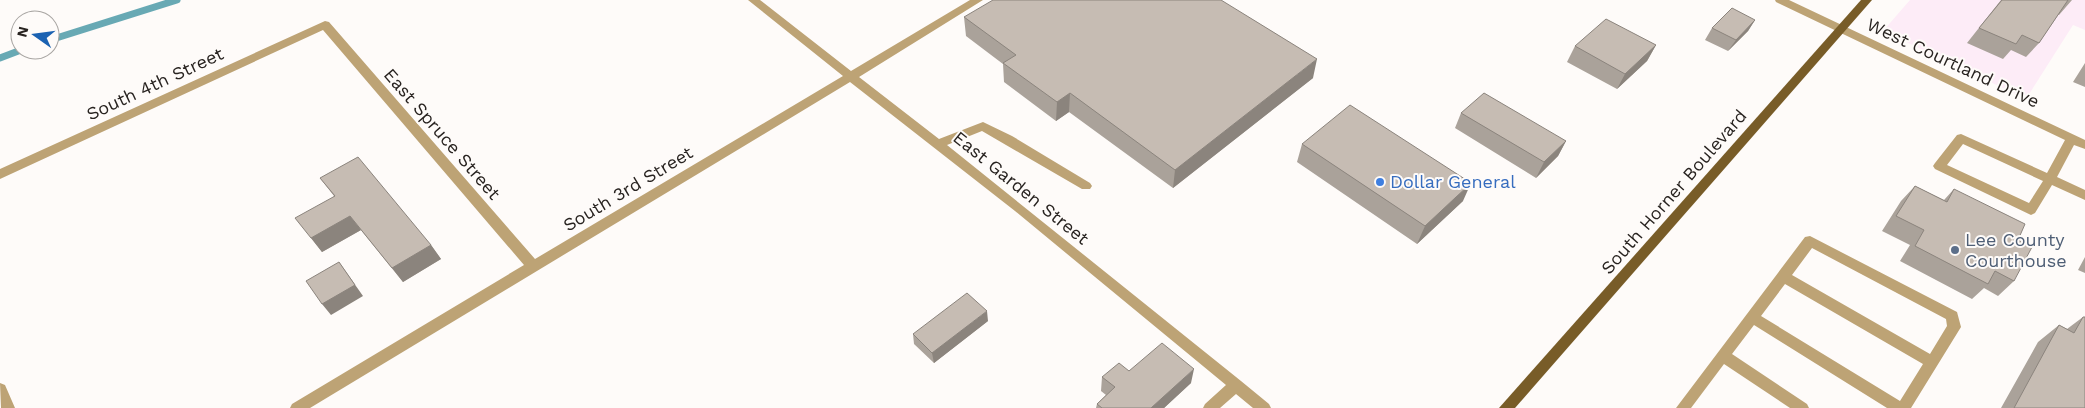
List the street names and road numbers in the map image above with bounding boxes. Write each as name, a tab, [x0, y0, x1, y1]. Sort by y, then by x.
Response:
street label: West Courtland Drive	[1864, 13, 2043, 112]
street label: South 4th Street	[83, 43, 227, 124]
street label: East Spruce Street	[380, 64, 505, 204]
street label: South Horner Boulevard	[1596, 105, 1751, 278]
street label: East Garden Street	[949, 127, 1094, 249]
street label: South 3rd Street	[559, 141, 697, 236]

